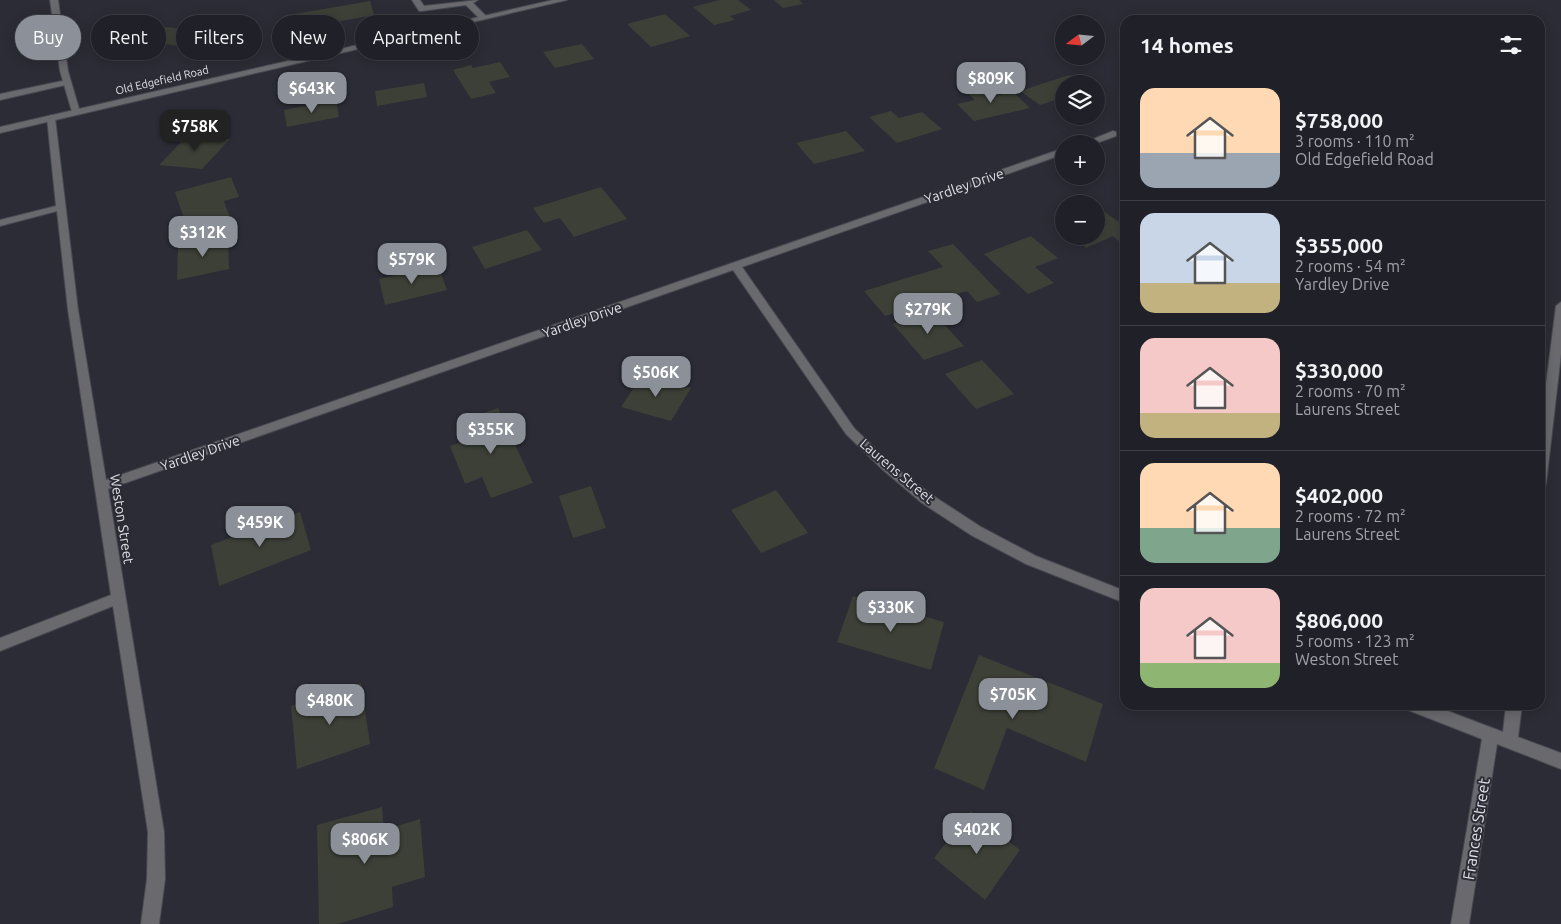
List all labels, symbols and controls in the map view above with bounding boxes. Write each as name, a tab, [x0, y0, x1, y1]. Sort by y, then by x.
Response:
chip: Buy	[15, 15, 81, 60]
chip: Rent	[91, 15, 166, 60]
chip: Filters	[176, 15, 262, 60]
chip: New	[272, 15, 345, 60]
chip: Apartment	[355, 15, 479, 60]
north arrow	[1055, 15, 1105, 65]
map controls	[1055, 15, 1105, 245]
icon: filters	[1497, 31, 1525, 59]
text: 14 homes	[1140, 33, 1234, 57]
pin: $809K	[956, 62, 1026, 104]
street label: Old Edgefield Road	[114, 63, 210, 97]
text: $809K	[968, 69, 1014, 87]
pin: $643K	[277, 72, 347, 114]
button: layers	[1055, 75, 1105, 125]
text: $643K	[289, 79, 335, 97]
icon: home	[1180, 108, 1240, 168]
text: $758,000	[1295, 108, 1383, 132]
pin: $758K	[160, 110, 230, 152]
text: $758K	[172, 117, 218, 135]
text: 3 rooms · 110 m²	[1295, 132, 1415, 150]
button: +	[1055, 135, 1105, 185]
text: Old Edgefield Road	[1295, 150, 1434, 168]
street label: Yardley Drive	[922, 165, 1006, 207]
button: −	[1055, 195, 1105, 245]
pin: $312K	[168, 216, 238, 258]
text: $312K	[180, 223, 226, 241]
icon: home	[1180, 233, 1240, 293]
text: $355,000	[1295, 233, 1383, 257]
pin: $579K	[377, 242, 447, 285]
text: $579K	[389, 250, 435, 268]
text: 2 rooms · 54 m²	[1295, 257, 1406, 275]
text: Yardley Drive	[1295, 275, 1390, 293]
pin: $279K	[893, 292, 963, 335]
street label: Yardley Drive	[540, 299, 624, 341]
text: $279K	[905, 300, 951, 318]
pin: $506K	[621, 356, 691, 398]
icon: home	[1180, 358, 1240, 418]
text: $330,000	[1295, 358, 1383, 382]
text: $506K	[633, 363, 679, 381]
text: 2 rooms · 70 m²	[1295, 382, 1406, 400]
text: Laurens Street	[1295, 400, 1400, 418]
pin: $355K	[456, 412, 526, 455]
text: $355K	[468, 420, 514, 438]
street label: Yardley Drive	[158, 432, 242, 474]
street label: Laurens Street	[857, 435, 938, 507]
street label: Weston Street	[107, 473, 137, 565]
icon: home	[1180, 483, 1240, 543]
text: $402,000	[1295, 483, 1383, 507]
pin: $459K	[225, 506, 295, 548]
text: 2 rooms · 72 m²	[1295, 507, 1406, 525]
text: $459K	[237, 513, 283, 531]
text: Laurens Street	[1295, 525, 1400, 543]
pin: $330K	[856, 590, 926, 633]
text: $330K	[868, 598, 914, 616]
icon: home	[1180, 608, 1240, 668]
text: $806,000	[1295, 608, 1383, 632]
text: 5 rooms · 123 m²	[1295, 632, 1415, 650]
text: Weston Street	[1295, 650, 1398, 668]
pin: $705K	[978, 678, 1048, 720]
pin: $480K	[295, 684, 365, 726]
text: $705K	[990, 685, 1036, 703]
text: $480K	[307, 691, 353, 709]
street label: Frances Street	[1459, 776, 1493, 881]
pin: $402K	[942, 812, 1012, 855]
text: $402K	[954, 820, 1000, 838]
pin: $806K	[330, 822, 400, 865]
text: $806K	[342, 830, 388, 848]

